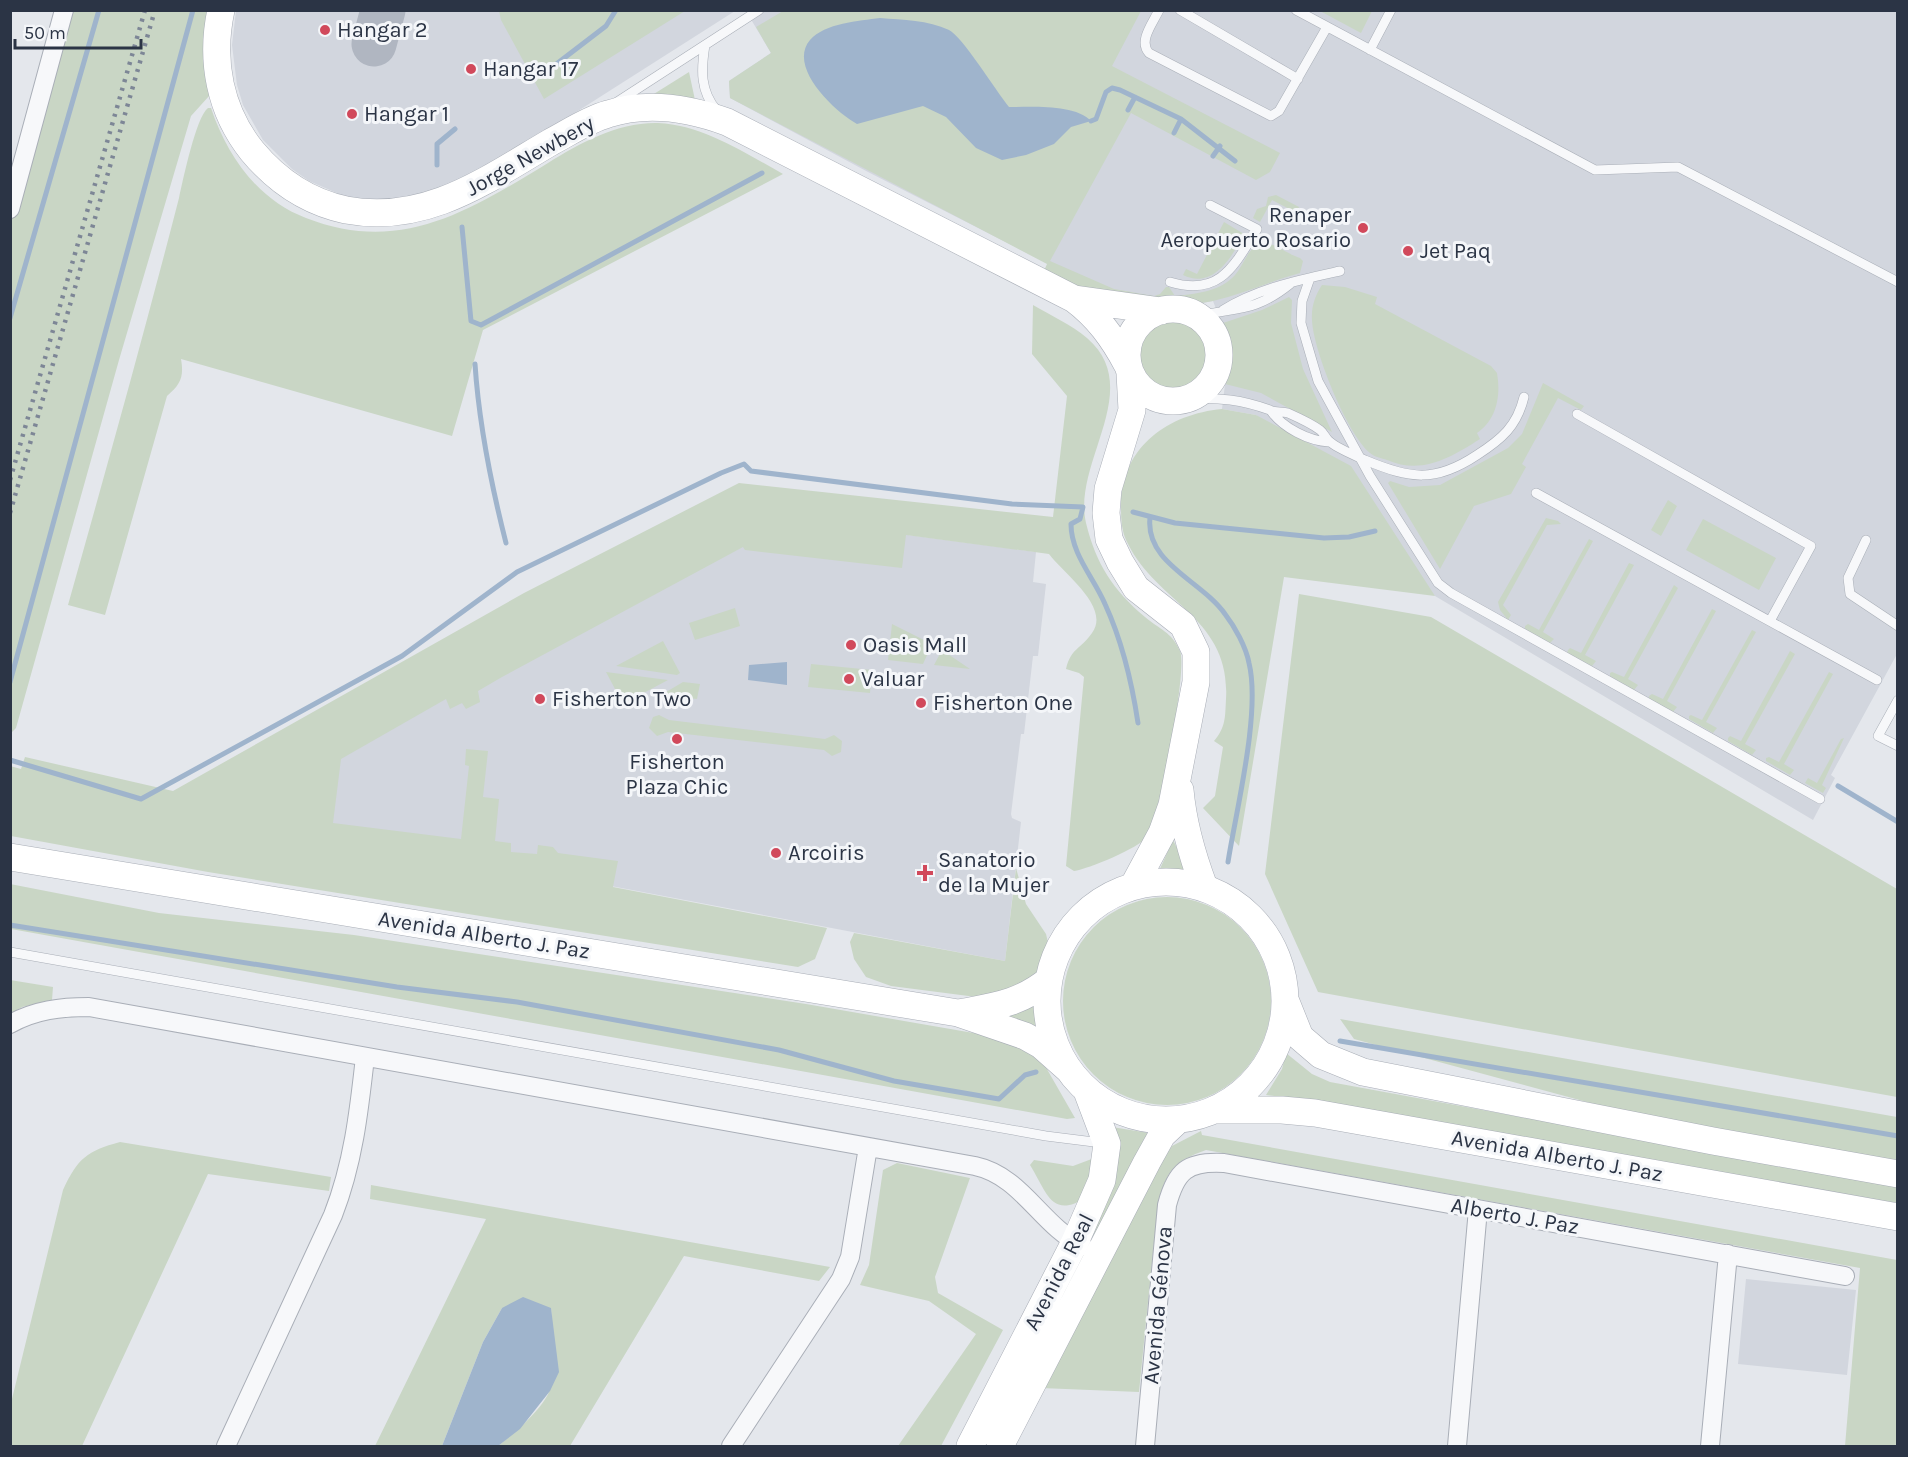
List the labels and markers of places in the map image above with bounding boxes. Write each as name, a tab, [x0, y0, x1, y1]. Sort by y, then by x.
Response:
place label: Hangar 2	[337, 17, 428, 43]
marker: Hangar 2	[318, 23, 332, 37]
place label: Hangar 17	[483, 56, 578, 82]
marker: Hangar 17	[464, 62, 478, 76]
place label: Hangar 1	[364, 101, 449, 127]
marker: Hangar 1	[345, 107, 359, 121]
place label: Renaper Aeropuerto Rosario	[1160, 202, 1351, 253]
marker: Renaper Aeropuerto Rosario	[1356, 221, 1370, 235]
place label: Jet Paq	[1420, 238, 1491, 264]
marker: Jet Paq	[1401, 244, 1415, 258]
place label: Oasis Mall	[863, 632, 967, 658]
marker: Oasis Mall	[844, 638, 858, 652]
place label: Valuar	[861, 666, 924, 692]
marker: Valuar	[842, 672, 856, 686]
place label: Fisherton Two	[552, 686, 691, 712]
place label: Fisherton One	[933, 690, 1073, 716]
marker: Fisherton Two	[533, 692, 547, 706]
marker: Fisherton One	[914, 696, 928, 710]
marker: Fisherton Plaza Chic	[670, 732, 684, 746]
place label: Fisherton Plaza Chic	[626, 749, 728, 800]
place label: Arcoiris	[788, 840, 865, 866]
marker: Arcoiris	[769, 846, 783, 860]
place label: Sanatorio de la Mujer	[938, 847, 1049, 898]
marker: Sanatorio de la Mujer	[916, 864, 934, 882]

